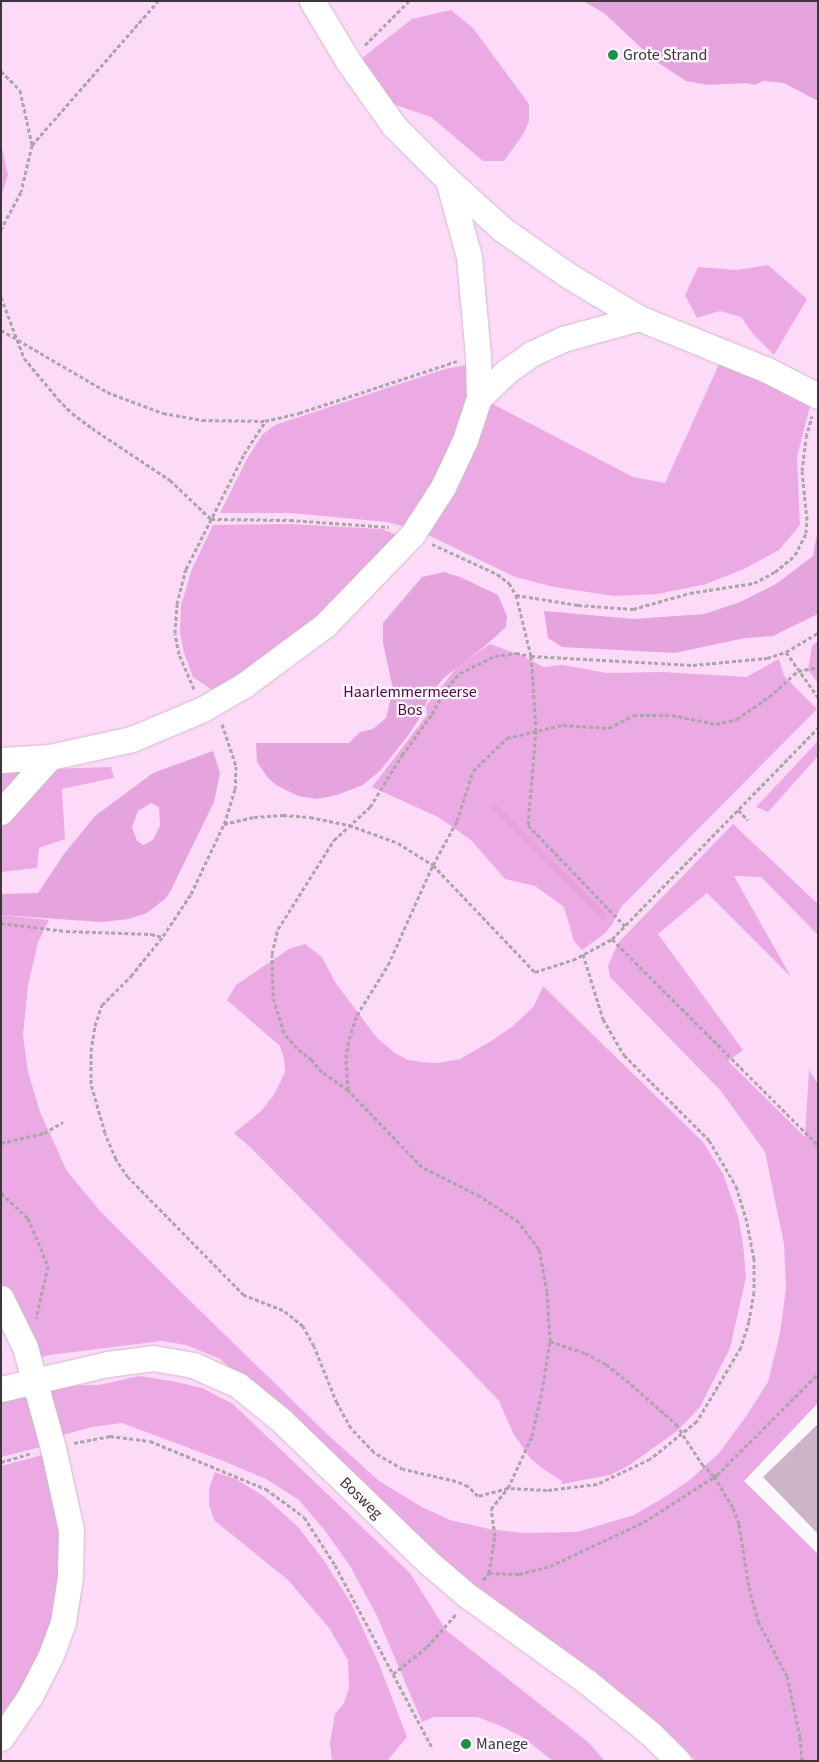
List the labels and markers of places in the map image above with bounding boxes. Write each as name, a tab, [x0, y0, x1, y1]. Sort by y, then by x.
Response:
place label: Grote Strand	[623, 45, 707, 65]
marker: Grote Strand	[607, 49, 619, 61]
place label: Manege	[476, 1734, 528, 1754]
marker: Manege	[460, 1738, 472, 1750]

